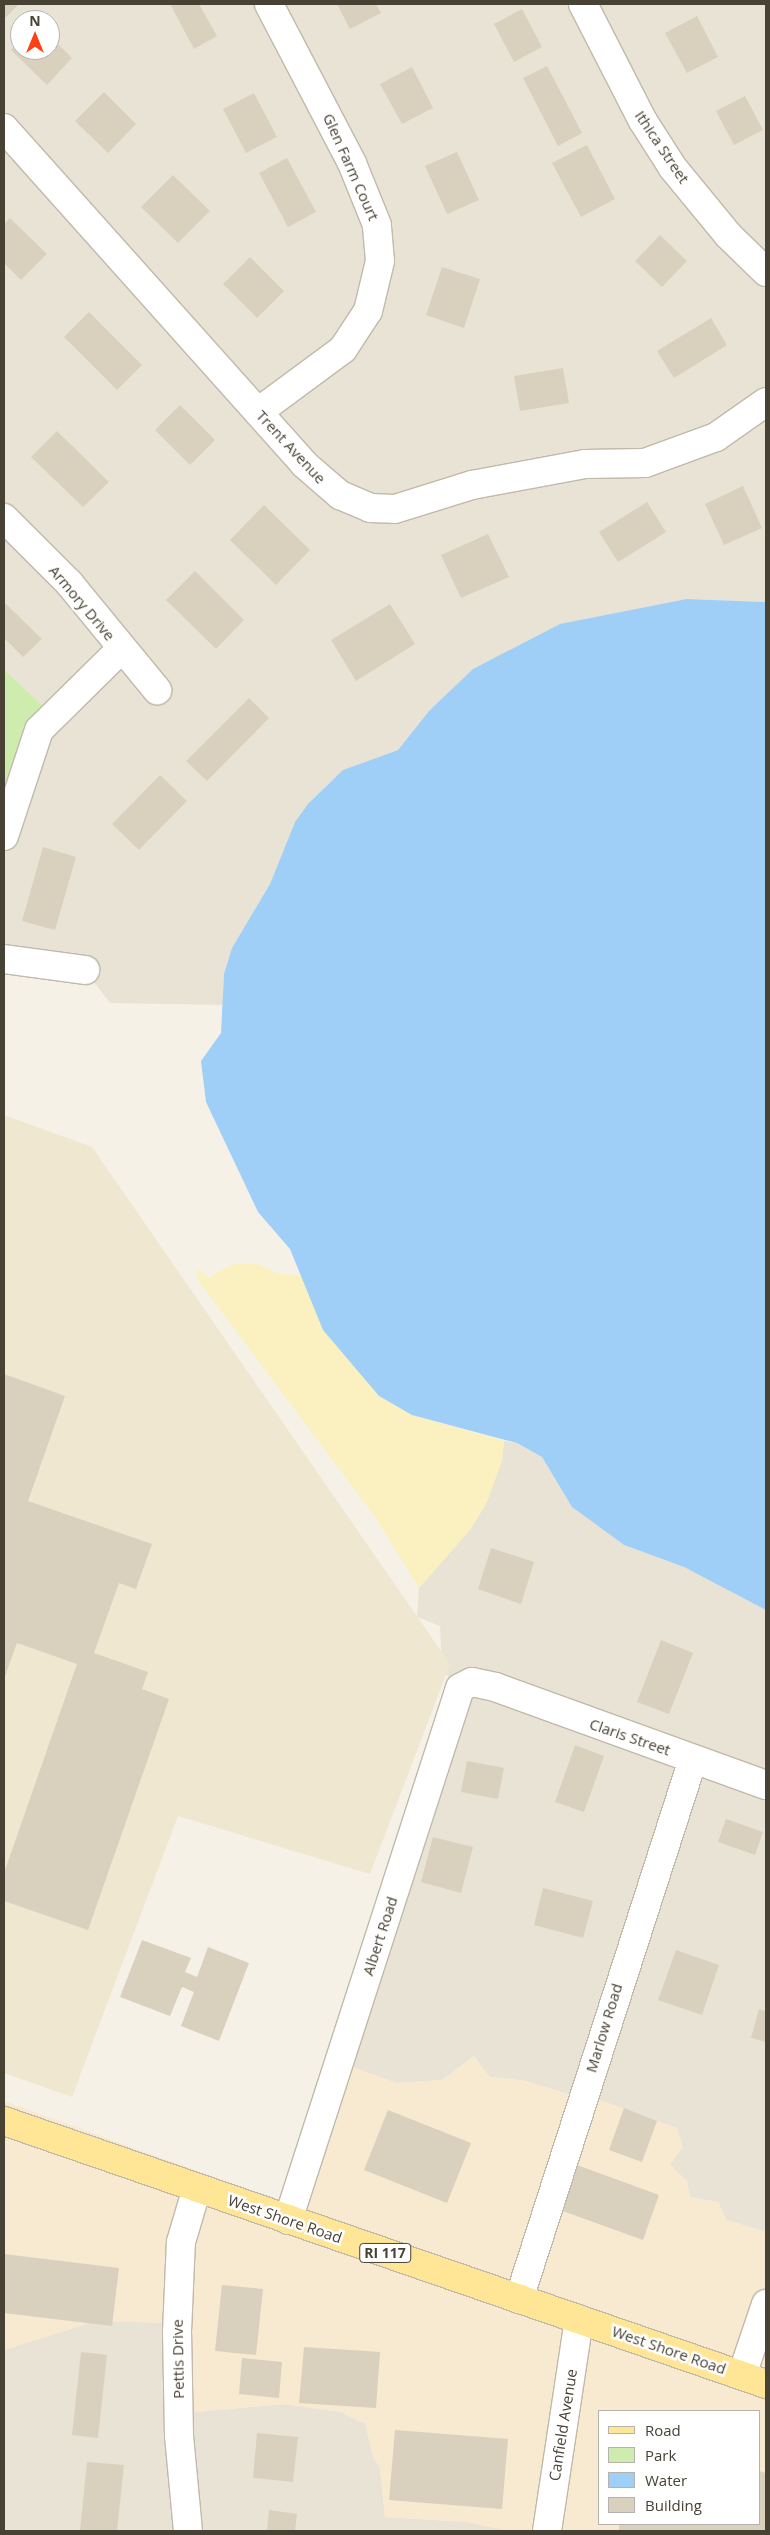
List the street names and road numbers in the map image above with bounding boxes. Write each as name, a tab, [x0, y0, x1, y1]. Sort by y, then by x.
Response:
street label: Ithica Street	[631, 107, 693, 187]
street label: Glen Farm Court	[319, 111, 383, 223]
street label: Trent Avenue	[253, 407, 329, 487]
street label: Armory Drive	[45, 562, 119, 644]
street label: Claris Street	[587, 1715, 673, 1759]
street label: Albert Road	[359, 1894, 401, 1978]
street label: Marlow Road	[582, 1981, 626, 2075]
street label: West Shore Road	[226, 2191, 344, 2247]
road number: RI 117	[359, 2242, 411, 2264]
street label: Pettis Drive	[168, 2319, 188, 2399]
street label: West Shore Road	[610, 2322, 728, 2378]
street label: Canfield Avenue	[545, 2368, 581, 2482]

